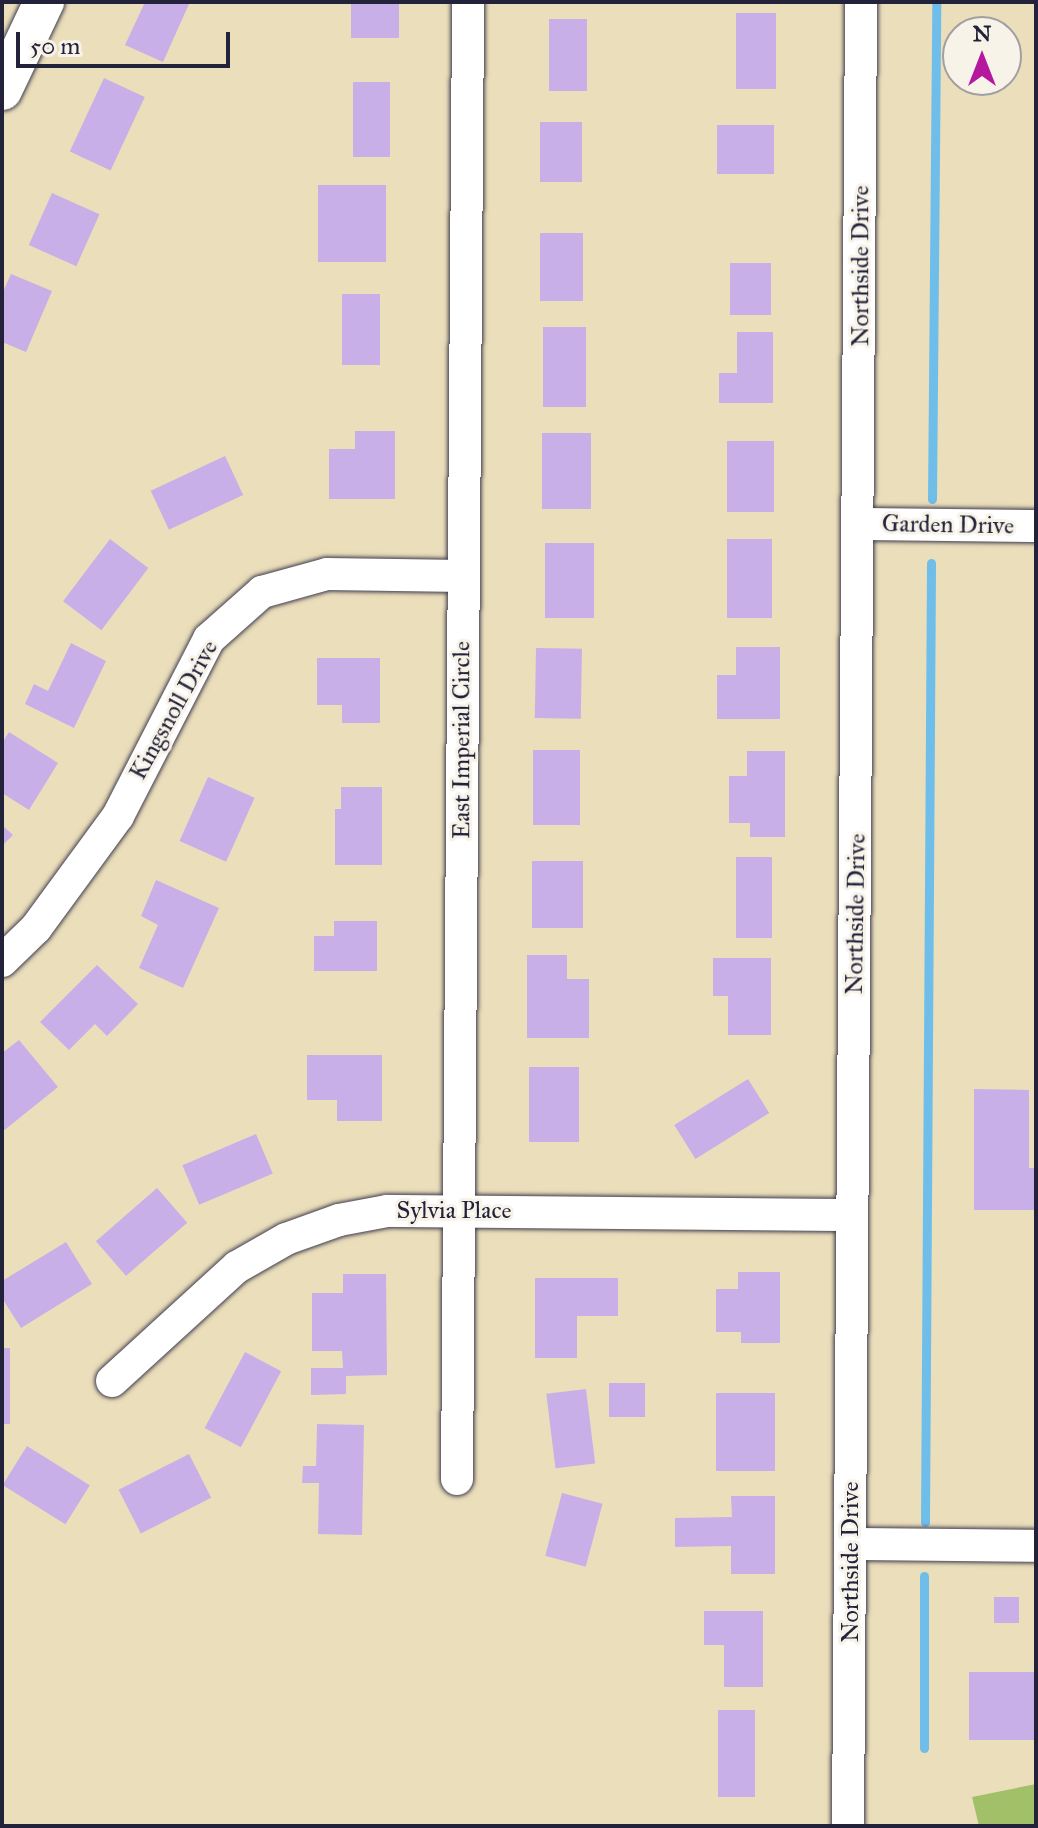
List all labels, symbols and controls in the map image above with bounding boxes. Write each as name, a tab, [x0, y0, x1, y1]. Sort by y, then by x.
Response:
scale bar	[20, 16, 234, 66]
north arrow	[942, 16, 1022, 96]
text: N	[973, 20, 991, 47]
text: 50 m	[30, 31, 80, 61]
street label: Northside Drive	[847, 186, 875, 346]
street label: Garden Drive	[882, 509, 1014, 541]
street label: Kingsnoll Drive	[124, 635, 224, 785]
street label: East Imperial Circle	[448, 641, 476, 839]
street label: Northside Drive	[840, 833, 872, 995]
street label: Sylvia Place	[397, 1197, 511, 1225]
street label: Northside Drive	[837, 1482, 865, 1642]

